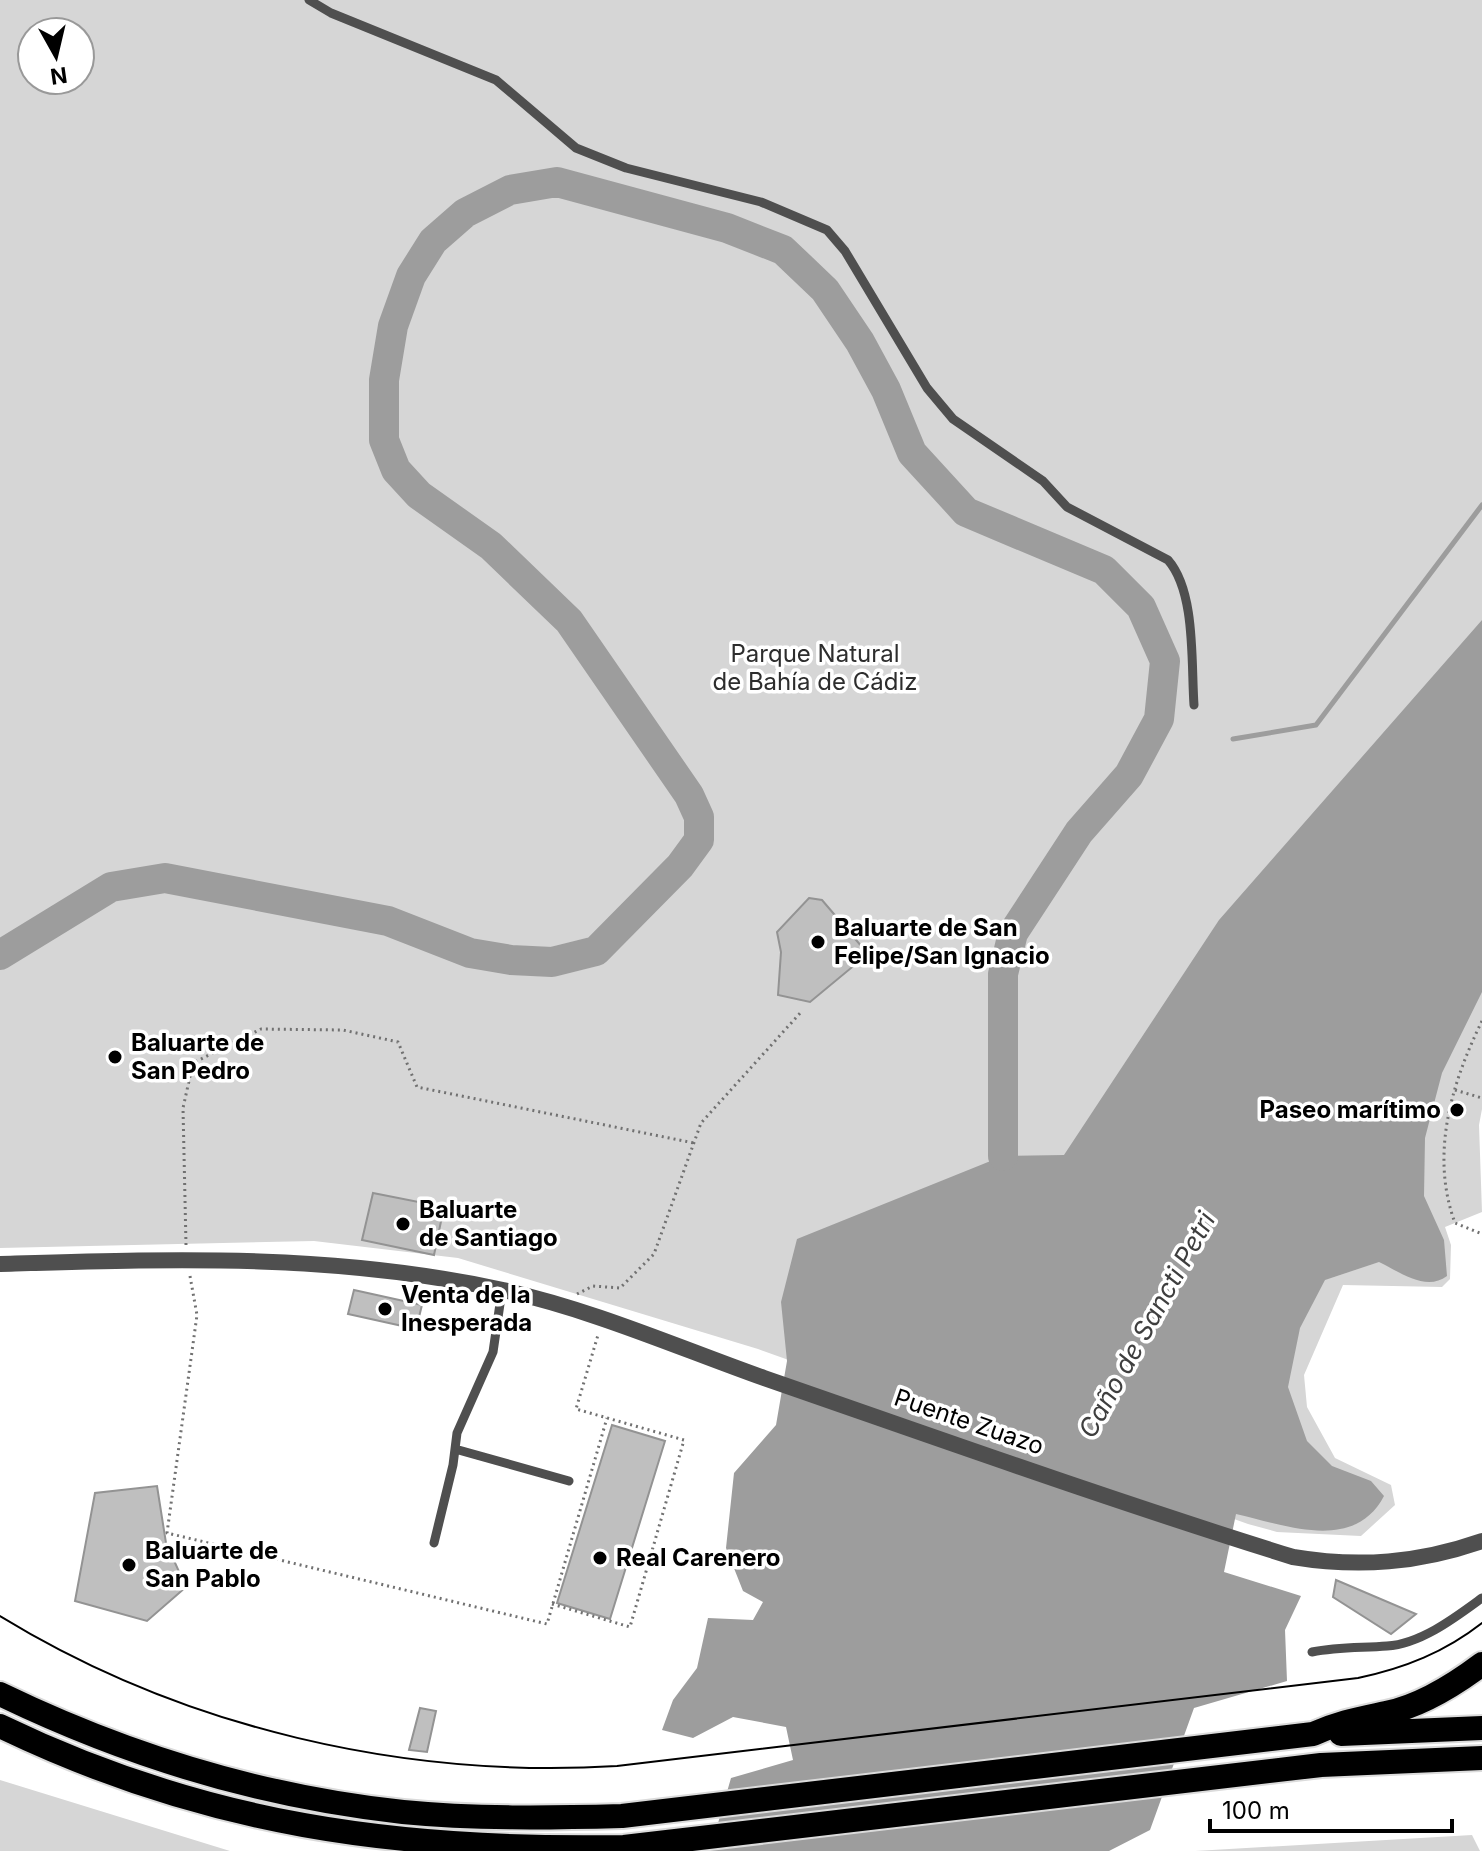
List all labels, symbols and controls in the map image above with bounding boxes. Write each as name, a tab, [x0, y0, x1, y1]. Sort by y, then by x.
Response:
north arrow	[16, 16, 96, 96]
text: N	[49, 62, 69, 90]
park label: Parque Natural de Bahía de Cádiz	[712, 639, 918, 696]
place label: Baluarte de San Felipe/San Ignacio	[834, 913, 1050, 970]
marker: Baluarte de San Felipe/San Ignacio	[809, 933, 827, 951]
place label: Baluarte de San Pedro	[131, 1028, 264, 1085]
marker: Baluarte de San Pedro	[106, 1048, 124, 1066]
place label: Paseo marítimo	[1259, 1095, 1441, 1124]
marker: Paseo marítimo	[1448, 1101, 1466, 1119]
place label: Baluarte de Santiago	[419, 1195, 558, 1252]
water label: Caño de Sancti Petri	[1072, 1206, 1222, 1443]
marker: Baluarte de Santiago	[394, 1215, 412, 1233]
place label: Venta de la Inesperada	[401, 1280, 532, 1337]
marker: Venta de la Inesperada	[376, 1300, 394, 1318]
street label: Puente Zuazo	[891, 1382, 1048, 1461]
place label: Baluarte de San Pablo	[145, 1536, 278, 1593]
place label: Real Carenero	[616, 1543, 780, 1572]
marker: Real Carenero	[591, 1549, 609, 1567]
marker: Baluarte de San Pablo	[120, 1556, 138, 1574]
scale bar	[1210, 1783, 1452, 1833]
text: 100 m	[1222, 1796, 1290, 1825]

